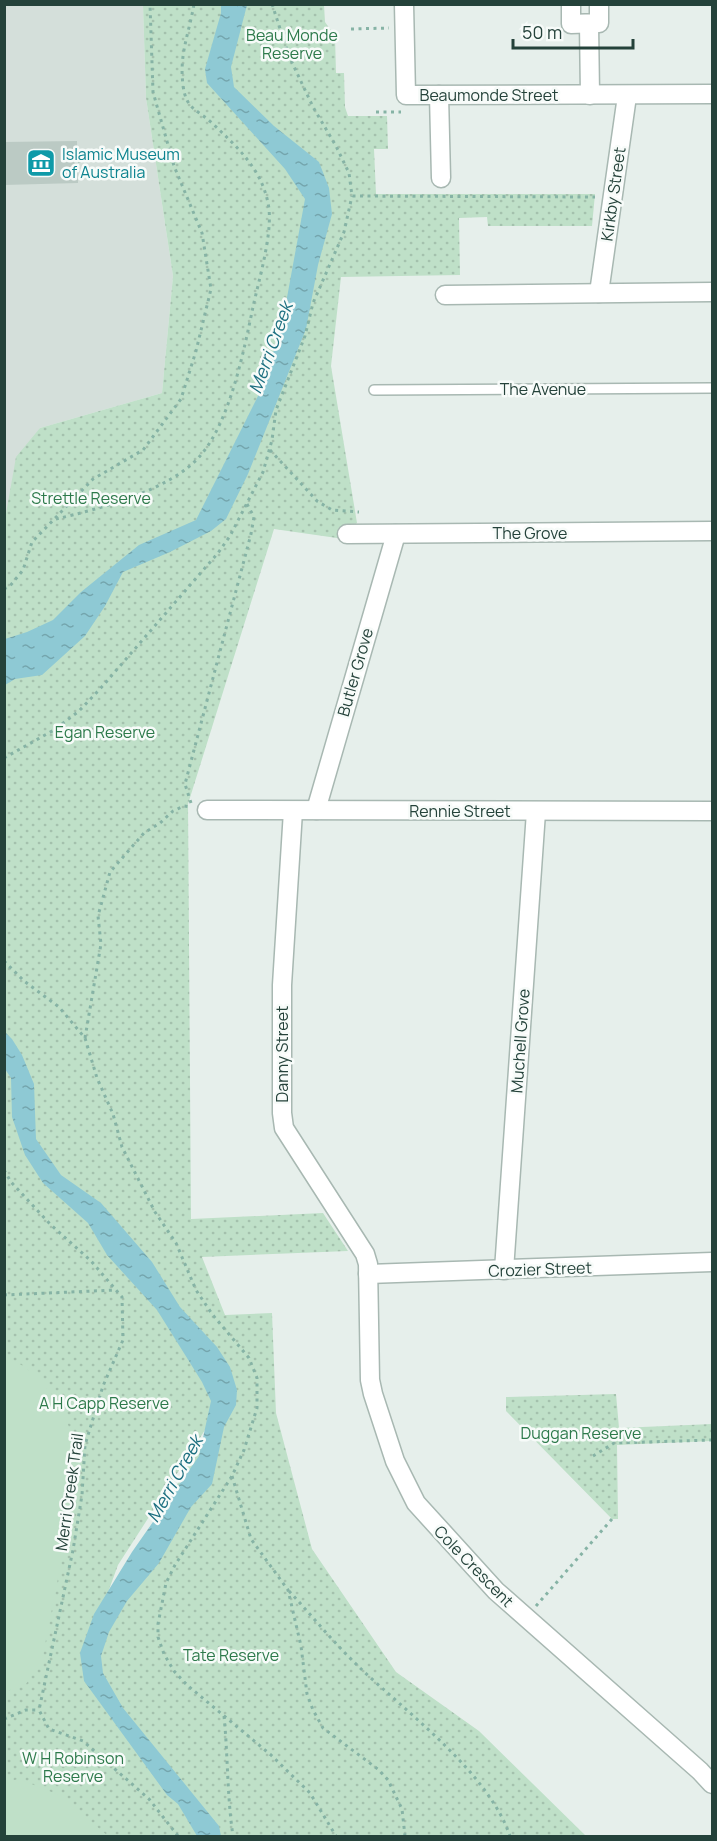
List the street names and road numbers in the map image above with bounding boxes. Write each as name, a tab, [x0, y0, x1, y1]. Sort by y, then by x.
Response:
street label: Beaumonde Street	[420, 84, 558, 106]
street label: Kirkby Street	[596, 146, 630, 242]
street label: The Avenue	[500, 378, 586, 400]
street label: The Grove	[493, 522, 567, 544]
street label: Butler Grove	[332, 625, 378, 719]
street label: Rennie Street	[409, 800, 511, 822]
street label: Muchell Grove	[505, 988, 535, 1094]
street label: Danny Street	[271, 1006, 293, 1102]
street label: Crozier Street	[488, 1256, 592, 1282]
street label: Merri Creek Trail	[50, 1432, 88, 1552]
street label: Cole Crescent	[429, 1520, 519, 1612]

